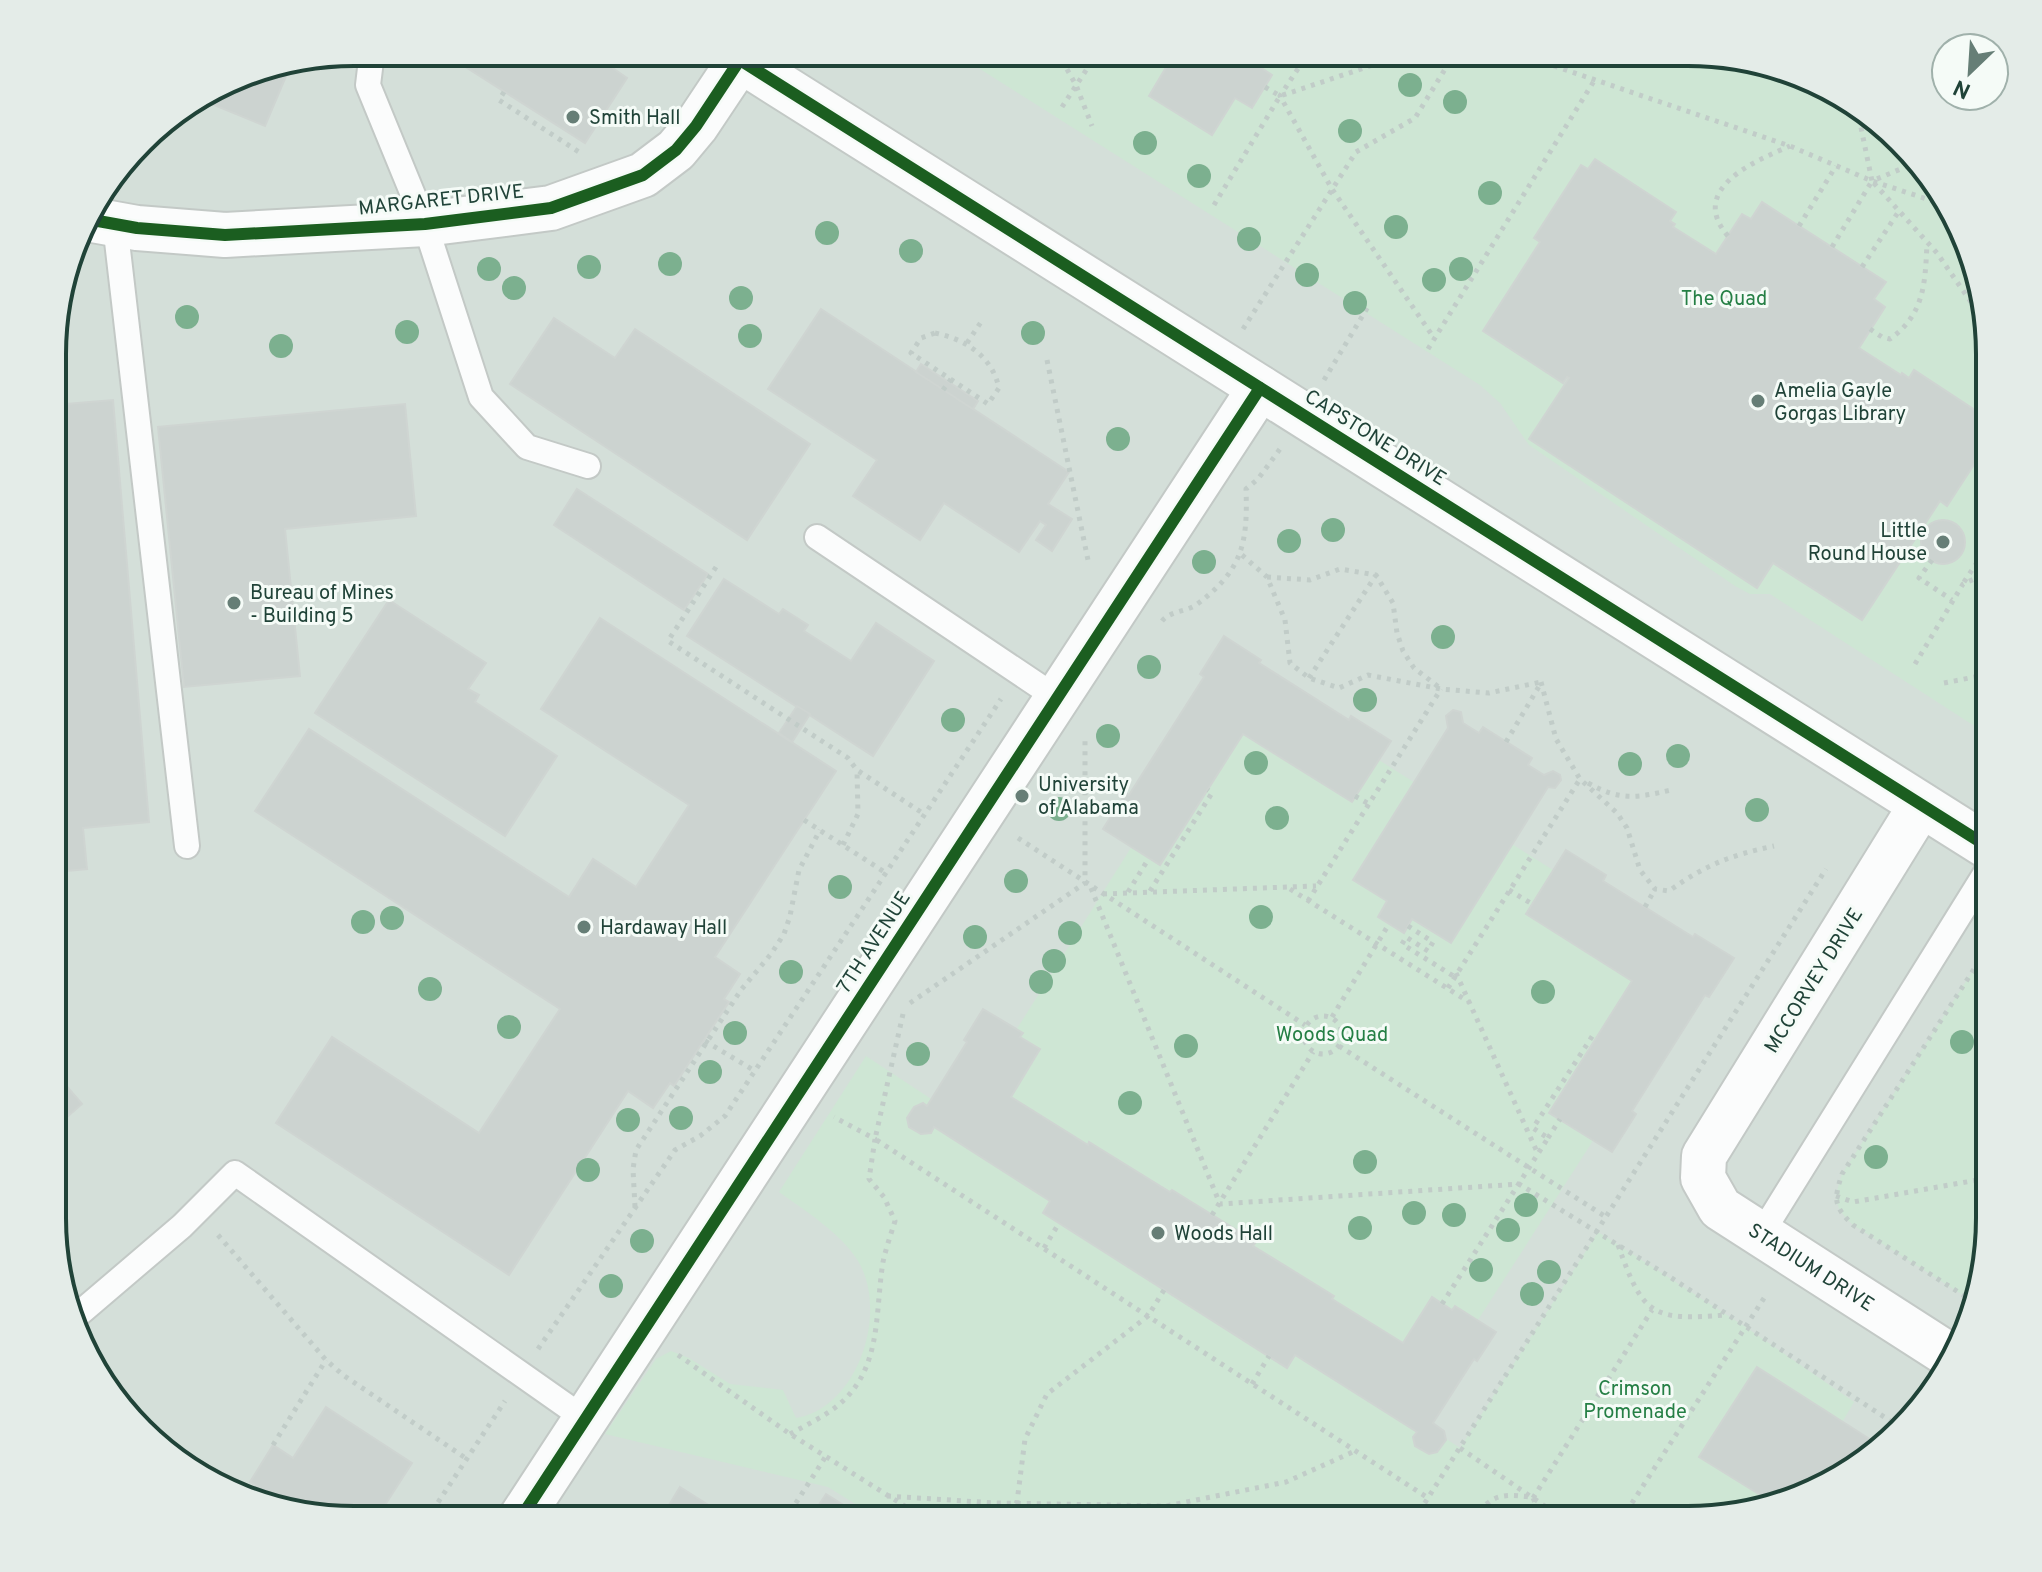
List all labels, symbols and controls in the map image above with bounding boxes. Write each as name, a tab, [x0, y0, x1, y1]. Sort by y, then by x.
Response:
north arrow	[1930, 32, 2010, 112]
text: N	[1950, 72, 1975, 103]
place label: Smith Hall	[589, 106, 681, 132]
marker: Smith Hall	[564, 108, 582, 126]
street label: MARGARET DRIVE	[357, 179, 525, 223]
park label: The Quad	[1681, 287, 1767, 313]
place label: Amelia Gayle Gorgas Library	[1774, 379, 1906, 428]
street label: CAPSTONE DRIVE	[1299, 385, 1451, 493]
marker: Amelia Gayle Gorgas Library	[1749, 392, 1767, 410]
place label: Little Round House	[1808, 519, 1927, 568]
marker: Little Round House	[1934, 533, 1952, 551]
place label: Bureau of Mines - Building 5	[250, 581, 394, 630]
marker: Bureau of Mines - Building 5	[225, 594, 243, 612]
place label: University of Alabama	[1038, 773, 1139, 822]
marker: University of Alabama	[1013, 787, 1031, 805]
street label: 7TH AVENUE	[832, 887, 917, 999]
street label: MCCORVEY DRIVE	[1759, 903, 1870, 1059]
place label: Hardaway Hall	[600, 916, 727, 942]
marker: Hardaway Hall	[575, 918, 593, 936]
park label: Woods Quad	[1276, 1023, 1388, 1049]
street label: STADIUM DRIVE	[1742, 1218, 1879, 1319]
place label: Woods Hall	[1174, 1222, 1273, 1248]
marker: Woods Hall	[1149, 1224, 1167, 1242]
park label: Crimson Promenade	[1583, 1377, 1687, 1426]

